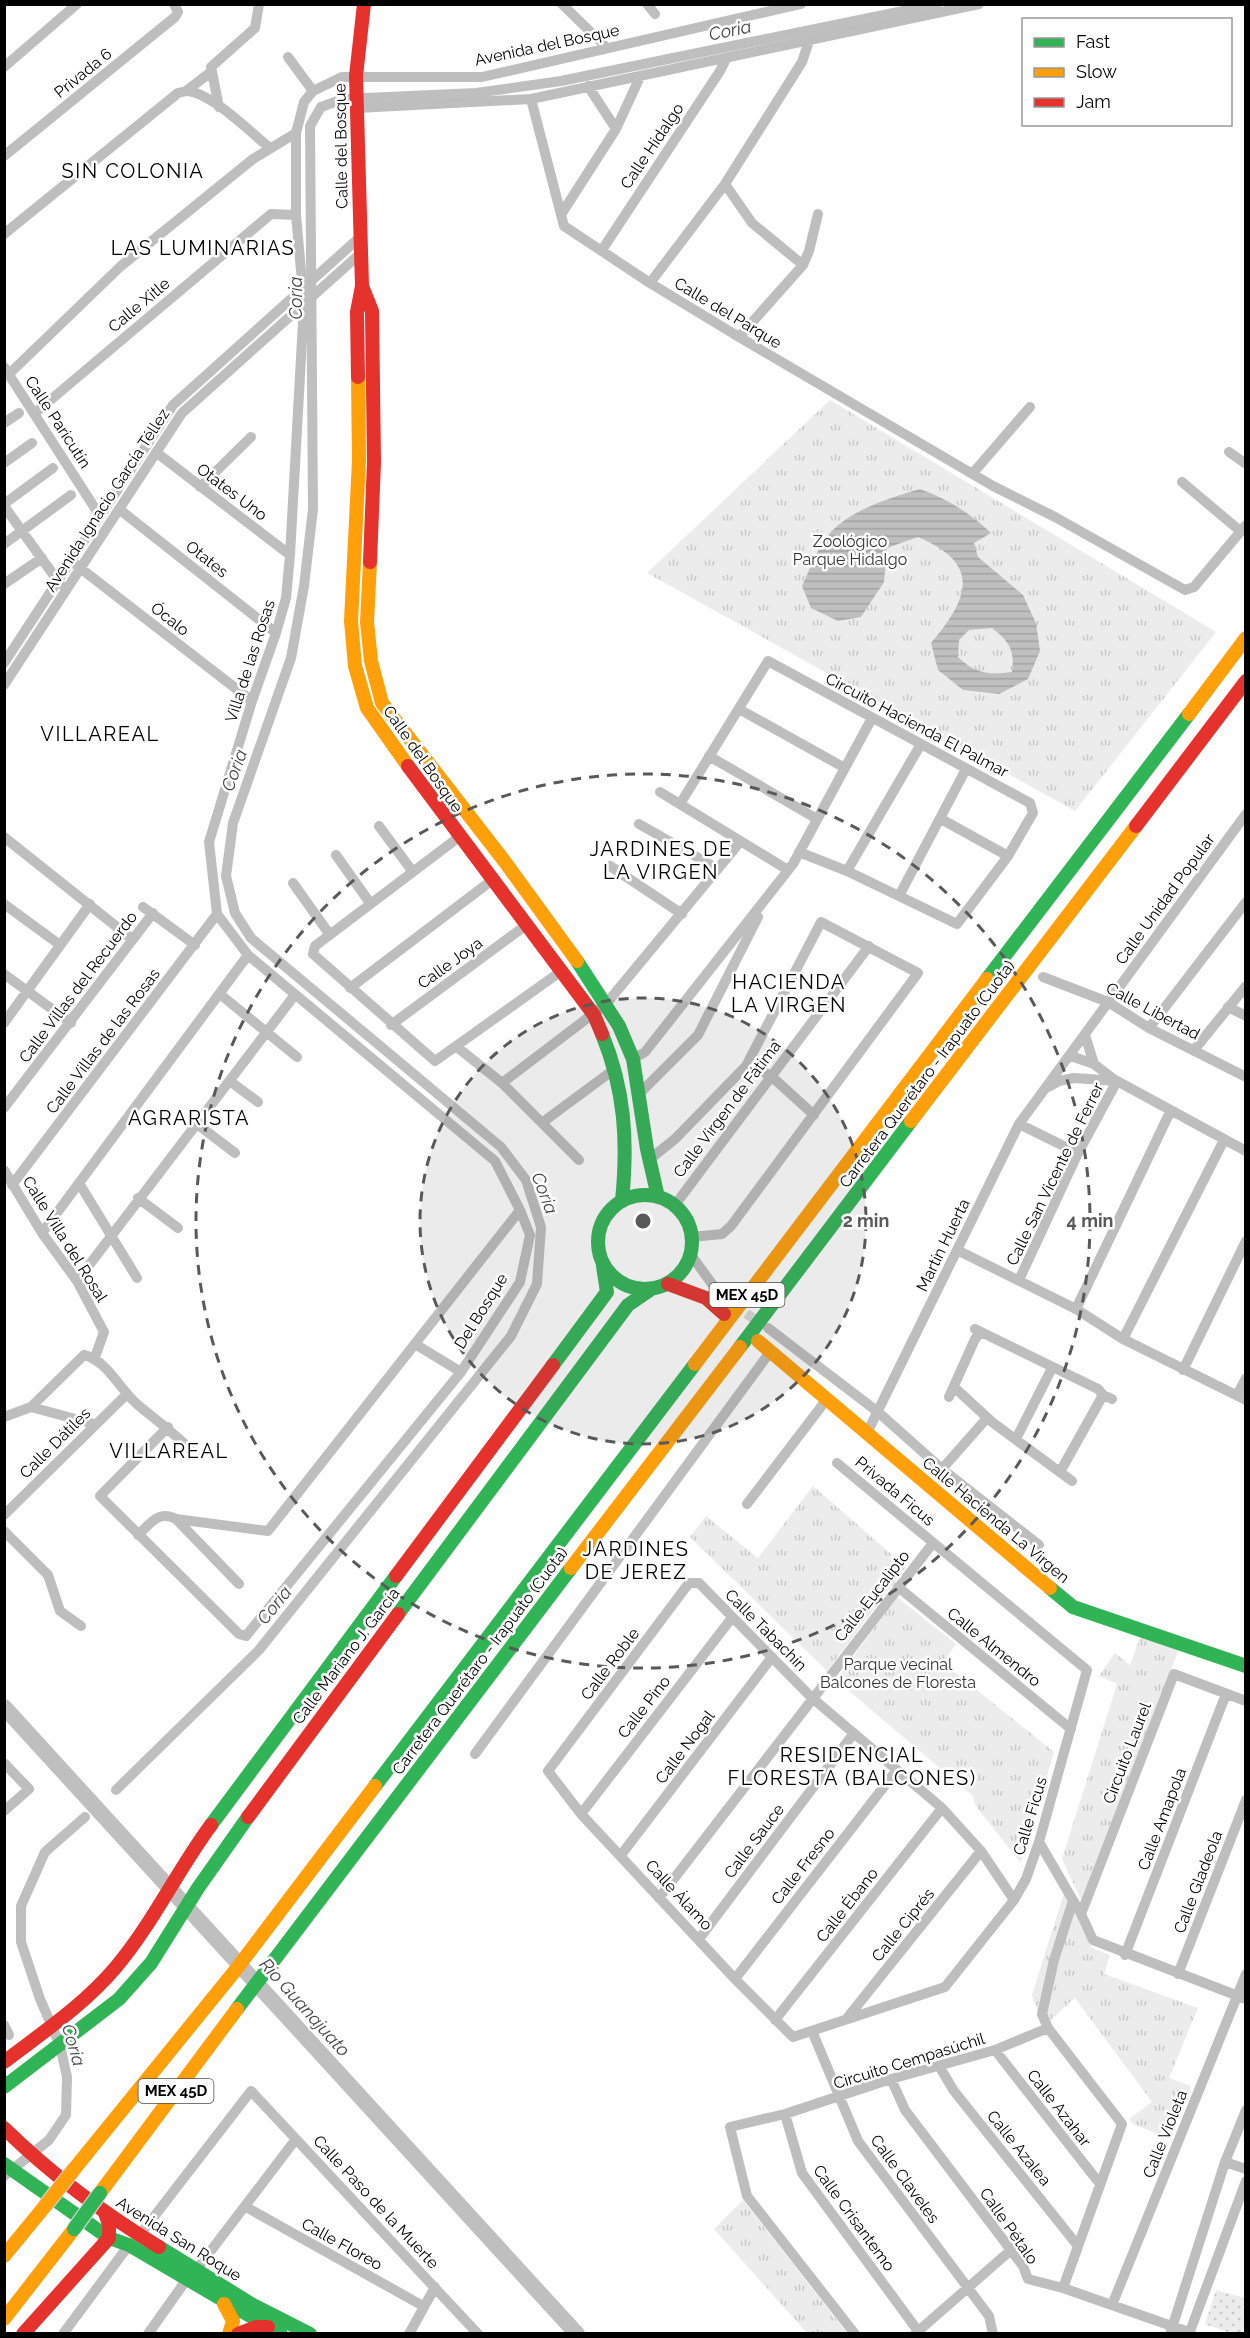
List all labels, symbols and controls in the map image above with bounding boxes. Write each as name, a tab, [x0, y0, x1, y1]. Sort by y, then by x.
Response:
water label: Coria	[707, 15, 753, 45]
legend	[1022, 18, 1232, 126]
street label: Avenida del Bosque	[473, 20, 621, 70]
text: Fast	[1076, 31, 1110, 52]
street label: Privada 6	[50, 44, 116, 102]
text: Slow	[1076, 61, 1117, 82]
street label: Calle del Bosque	[330, 83, 352, 209]
text: Jam	[1076, 91, 1111, 112]
street label: Calle Hidalgo	[616, 99, 688, 193]
district label: SIN COLONIA	[62, 159, 204, 183]
district label: LAS LUMINARIAS	[111, 236, 295, 260]
street label: Calle del Parque	[671, 273, 785, 353]
street label: Calle Xitle	[104, 274, 174, 336]
water label: Coria	[285, 276, 306, 319]
street label: Calle Paricutín	[21, 372, 95, 472]
street label: Avenida Ignacio García Téllez	[41, 405, 173, 595]
street label: Otates Uno	[193, 459, 271, 525]
park label: Zoológico Parque Hidalgo	[793, 532, 907, 569]
street label: Otates	[182, 537, 232, 582]
street label: Ócalo	[147, 597, 194, 640]
street label: Villa de las Rosas	[221, 597, 279, 725]
street label: Circuito Hacienda El Palmar	[822, 669, 1012, 782]
street label: Calle del Bosque	[379, 702, 467, 816]
district label: VILLAREAL	[40, 722, 160, 746]
water label: Coria	[217, 746, 251, 794]
street label: Calle Unidad Popular	[1111, 830, 1219, 968]
district label: JARDINES DE LA VIRGEN	[590, 837, 732, 884]
street label: Calle Villas del Recuerdo	[15, 908, 141, 1066]
street label: Calle Joya	[414, 933, 486, 993]
street label: Carretera Querétaro - Irapuato (Cuota)	[835, 957, 1019, 1191]
street label: Calle Villas de las Rosas	[42, 964, 164, 1117]
district label: HACIENDA LA VIRGEN	[731, 970, 847, 1017]
street label: Calle Libertad	[1103, 978, 1203, 1044]
street label: Calle Virgen de Fátima	[669, 1037, 785, 1181]
street label: Calle San Vicente de Ferrer	[1002, 1079, 1108, 1269]
district label: AGRARISTA	[128, 1106, 250, 1130]
water label: Coria	[528, 1169, 563, 1217]
street label: Calle Villa del Rosal	[19, 1172, 112, 1306]
street label: Martín Huerta	[912, 1195, 974, 1295]
text: 2 min	[843, 1210, 889, 1231]
text: 4 min	[1067, 1210, 1113, 1231]
centre of rings	[633, 1211, 653, 1231]
street label: Del Bosque	[450, 1270, 512, 1352]
road number: MEX 45D	[710, 1283, 784, 1307]
street label: Calle Dátiles	[16, 1403, 95, 1482]
district label: VILLAREAL	[109, 1439, 229, 1463]
street label: Privada Ficus	[851, 1452, 939, 1530]
street label: Calle Hacienda La Virgen	[919, 1453, 1073, 1587]
district label: JARDINES DE JEREZ	[583, 1537, 689, 1584]
street label: Carretera Querétaro - Irapuato (Cuota)	[388, 1544, 572, 1778]
street label: Calle Eucalipto	[830, 1547, 914, 1645]
water label: Coria	[252, 1582, 296, 1628]
street label: Calle Mariano J. García	[288, 1584, 404, 1728]
street label: Calle Tabachín	[721, 1585, 811, 1675]
street label: Calle Almendro	[943, 1603, 1045, 1691]
street label: Calle Roble	[577, 1624, 643, 1704]
park label: Parque vecinal Balcones de Floresta	[820, 1655, 976, 1692]
street label: Calle Pino	[614, 1672, 674, 1742]
street label: Circuito Laurel	[1099, 1699, 1155, 1806]
street label: Calle Nogal	[651, 1706, 719, 1787]
district label: RESIDENCIAL FLORESTA (BALCONES)	[727, 1743, 977, 1790]
street label: Calle Amapola	[1134, 1765, 1190, 1873]
street label: Calle Ficus	[1009, 1774, 1051, 1857]
street label: Calle Sauce	[720, 1800, 788, 1882]
street label: Calle Fresno	[767, 1824, 839, 1908]
street label: Calle Gladeola	[1170, 1828, 1226, 1936]
street label: Calle Álamo	[642, 1855, 717, 1934]
street label: Calle Ébano	[811, 1863, 882, 1946]
street label: Calle Ciprés	[868, 1884, 938, 1965]
water label: Río Guanajuato	[255, 1954, 355, 2060]
water label: Coria	[58, 2021, 90, 2069]
street label: Circuito Cempasúchil	[831, 2029, 988, 2093]
street label: Calle Azahar	[1023, 2066, 1095, 2151]
road number: MEX 45D	[138, 2079, 213, 2103]
street label: Calle Violeta	[1139, 2087, 1191, 2181]
street label: Calle Azalea	[983, 2107, 1055, 2189]
street label: Calle Paso de la Muerte	[309, 2131, 443, 2273]
street label: Calle Claveles	[867, 2131, 944, 2227]
street label: Calle Crisantemo	[809, 2161, 899, 2275]
street label: Calle Pétalo	[976, 2184, 1042, 2268]
street label: Avenida San Roque	[113, 2193, 245, 2285]
street label: Calle Floreo	[298, 2214, 386, 2274]

